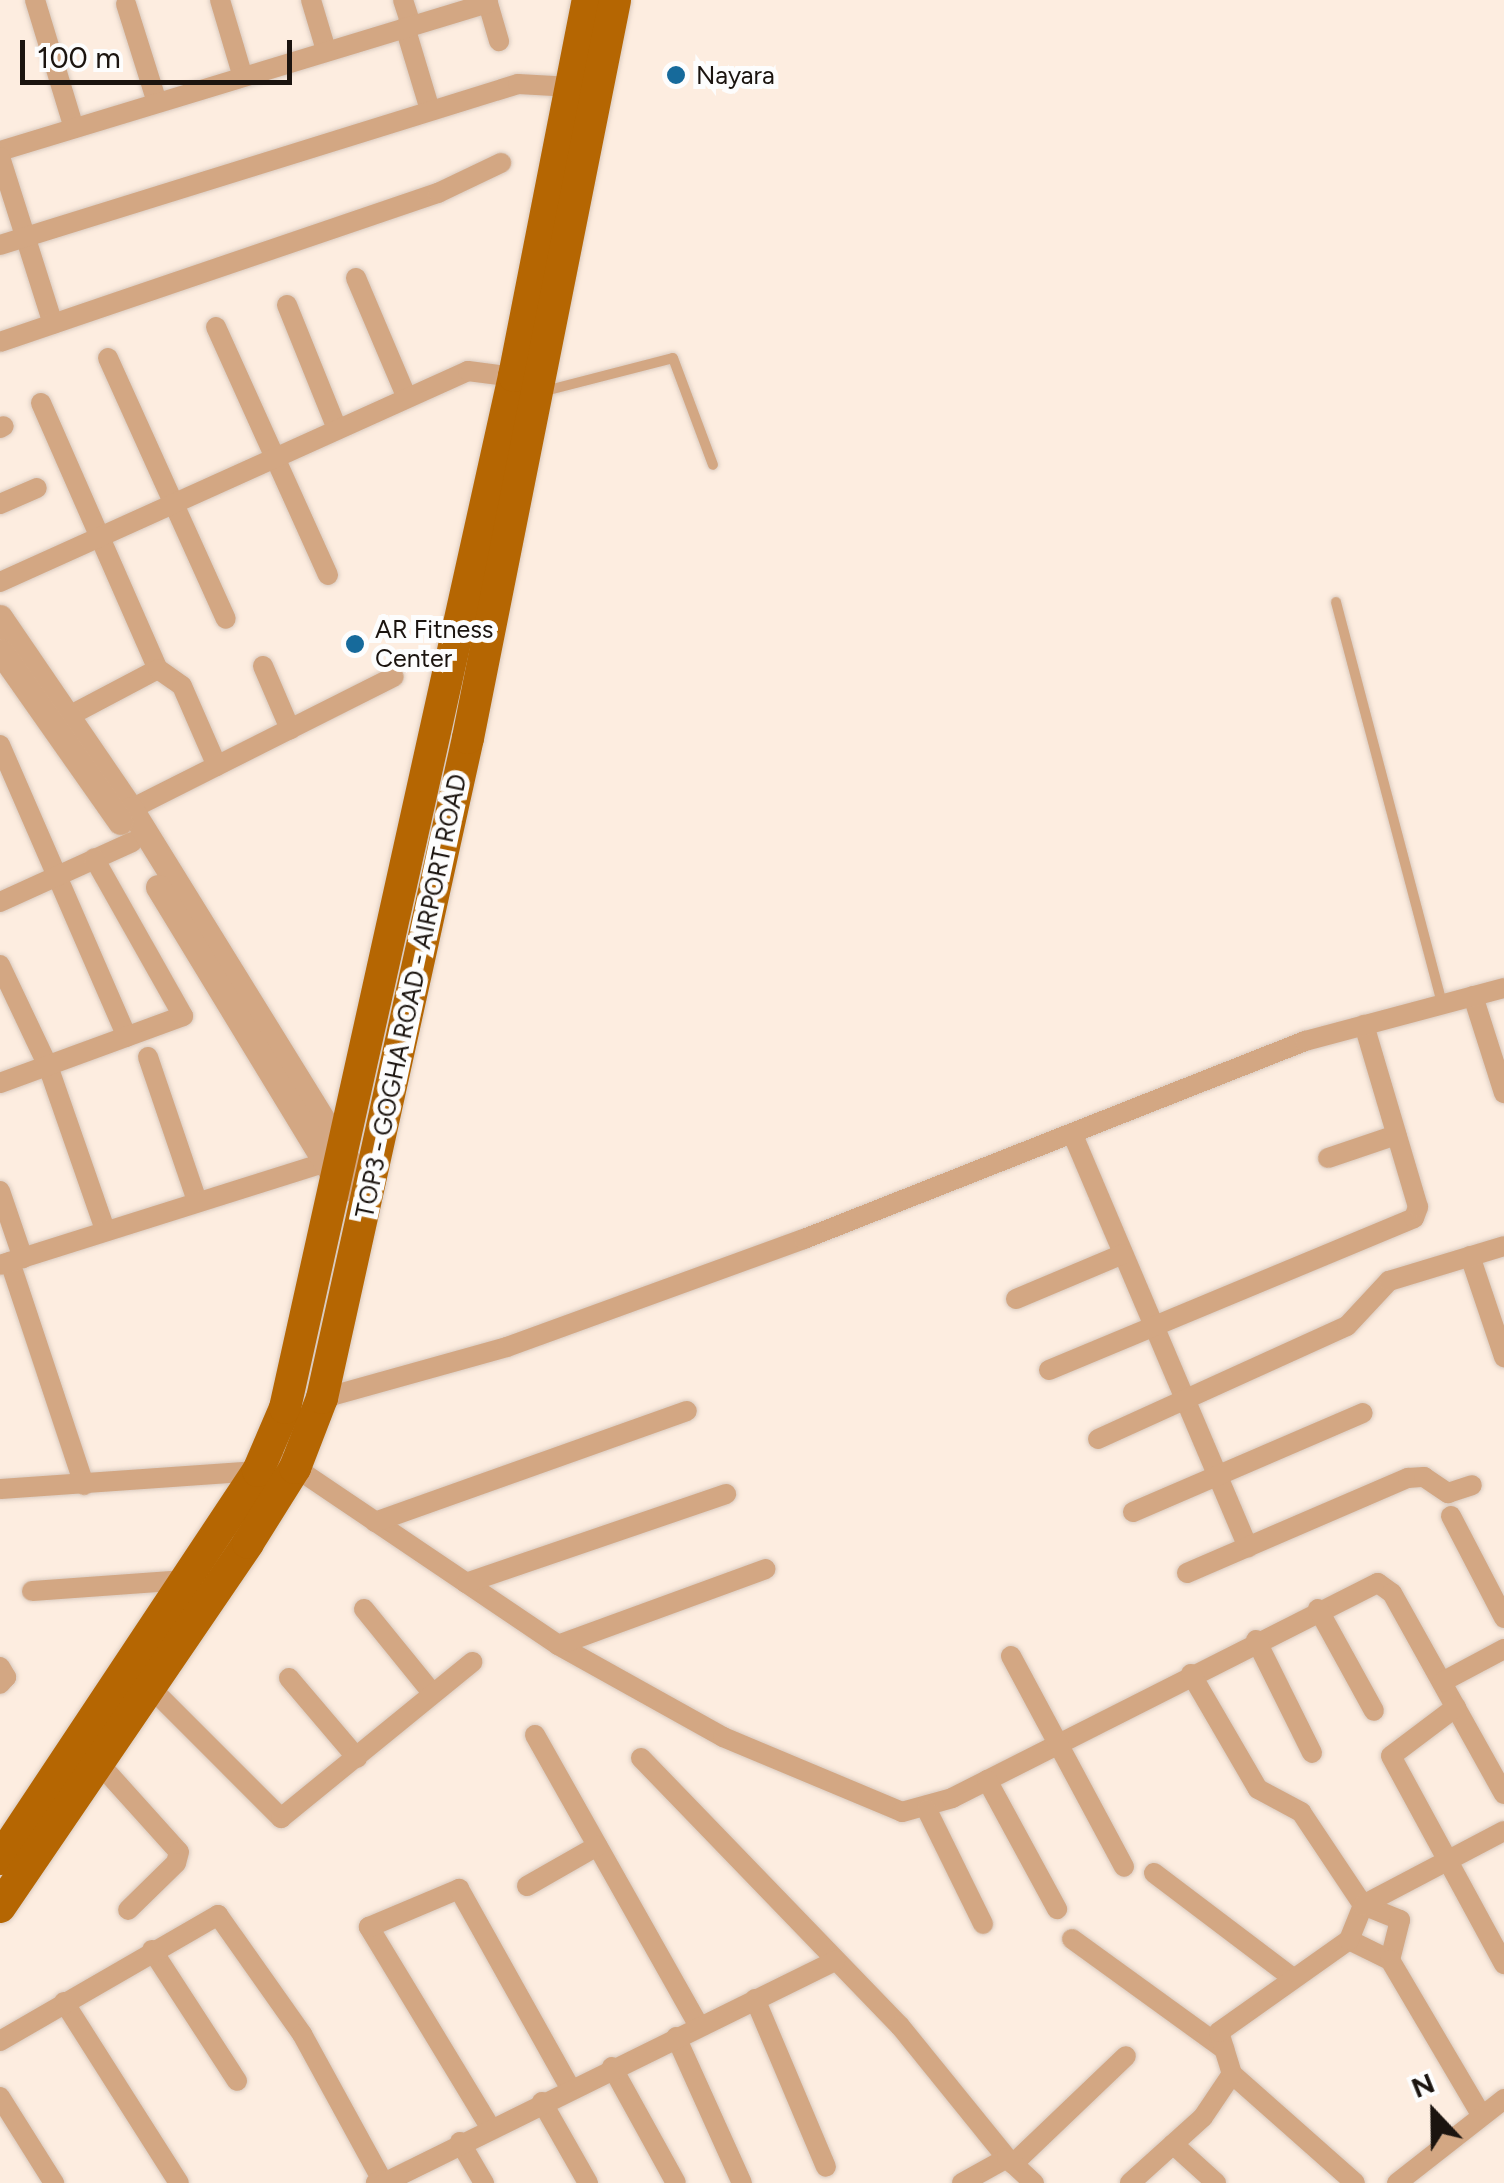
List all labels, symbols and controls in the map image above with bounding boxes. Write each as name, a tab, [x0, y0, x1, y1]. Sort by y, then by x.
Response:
scale bar	[25, 20, 298, 82]
text: 100 m	[37, 39, 121, 76]
place label: Nayara	[696, 60, 775, 90]
marker: Nayara	[665, 64, 687, 86]
place label: AR Fitness Center	[375, 615, 493, 674]
marker: AR Fitness Center	[344, 633, 366, 655]
street label: TOP3 - GOGHA ROAD - AIRPORT ROAD	[349, 771, 473, 1221]
north arrow	[1384, 2063, 1484, 2163]
text: N	[1406, 2065, 1439, 2105]

